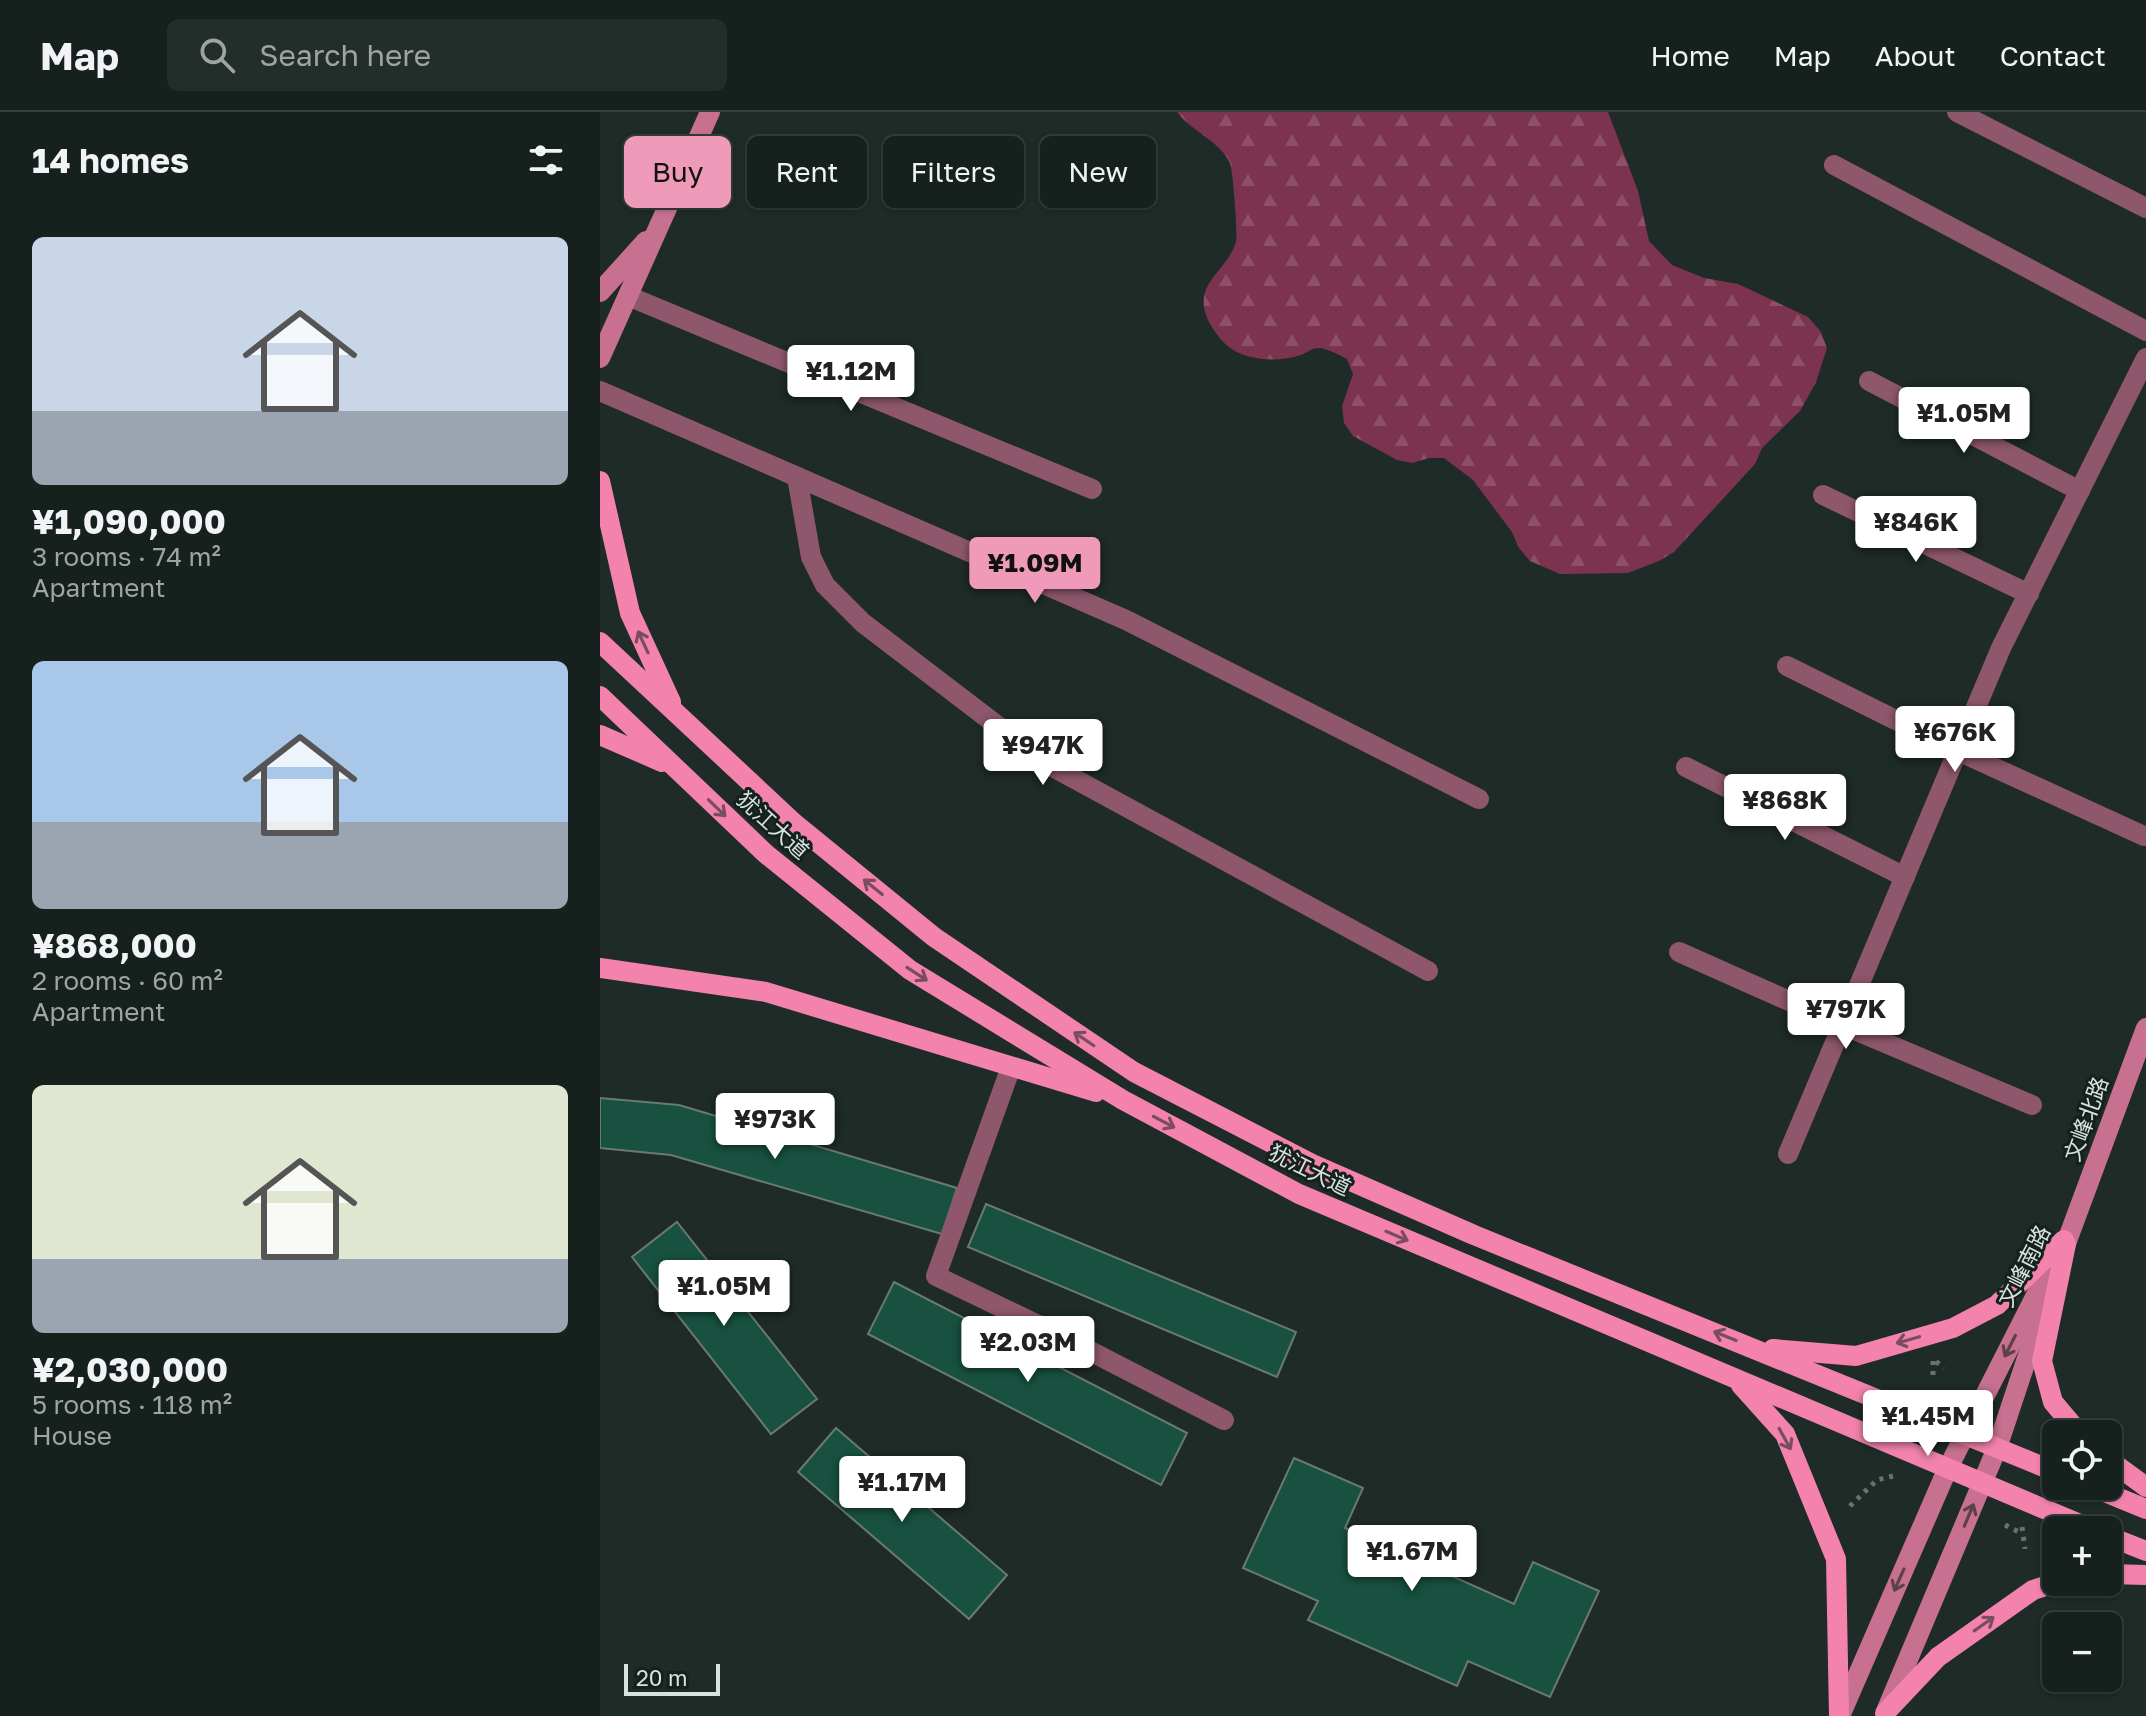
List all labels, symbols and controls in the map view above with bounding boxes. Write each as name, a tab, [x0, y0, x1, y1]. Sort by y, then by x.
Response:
search box	[167, 19, 727, 91]
text: Map	[40, 33, 119, 78]
icon: search	[195, 33, 239, 77]
text: Search here	[259, 37, 431, 73]
text: Home	[1651, 39, 1730, 72]
text: Map	[1774, 39, 1831, 72]
text: About	[1875, 39, 1956, 72]
text: Contact	[2000, 39, 2106, 72]
chip: Buy	[624, 136, 731, 208]
chip: Rent	[747, 136, 867, 208]
chip: Filters	[883, 136, 1024, 208]
chip: New	[1040, 136, 1156, 208]
icon: filters	[524, 138, 568, 182]
text: 14 homes	[32, 140, 189, 180]
icon: home	[228, 289, 372, 433]
pin: ¥1.12M	[786, 345, 916, 413]
text: ¥1.12M	[805, 355, 897, 386]
pin: ¥1.05M	[1899, 387, 2029, 455]
text: ¥1.05M	[1917, 397, 2011, 428]
pin: ¥846K	[1860, 496, 1972, 564]
text: ¥1,090,000	[32, 501, 226, 541]
text: ¥846K	[1873, 506, 1959, 537]
pin: ¥1.09M	[970, 537, 1100, 605]
text: 3 rooms · 74 m²	[32, 541, 221, 572]
text: ¥1.09M	[987, 547, 1083, 578]
text: Apartment	[32, 572, 165, 603]
one-way arrow	[635, 630, 650, 654]
pin: ¥676K	[1899, 706, 2011, 774]
icon: home	[228, 713, 372, 857]
text: ¥676K	[1913, 716, 1997, 747]
pin: ¥947K	[987, 719, 1099, 787]
text: ¥947K	[1002, 729, 1084, 760]
pin: ¥868K	[1729, 774, 1841, 842]
text: ¥868K	[1742, 784, 1828, 815]
street label: 犹江大道	[732, 785, 815, 864]
one-way arrow	[707, 798, 727, 817]
one-way arrow	[863, 878, 884, 896]
text: ¥868,000	[32, 925, 197, 965]
text: 2 rooms · 60 m²	[32, 965, 223, 996]
one-way arrow	[905, 965, 927, 982]
pin: ¥797K	[1790, 983, 1902, 1051]
text: ¥797K	[1806, 993, 1886, 1024]
text: Apartment	[32, 996, 165, 1027]
one-way arrow	[1073, 1030, 1095, 1047]
street label: 文峰北路	[2058, 1073, 2113, 1165]
pin: ¥973K	[719, 1093, 831, 1161]
text: ¥973K	[734, 1103, 816, 1134]
one-way arrow	[1151, 1114, 1175, 1130]
icon: home	[228, 1137, 372, 1281]
street label: 犹江大道	[1265, 1138, 1356, 1201]
street label: 文峰南路	[1992, 1220, 2056, 1311]
one-way arrow	[1384, 1230, 1409, 1245]
pin: ¥1.05M	[659, 1260, 789, 1328]
text: ¥1.05M	[677, 1270, 771, 1301]
pin: ¥2.03M	[963, 1316, 1093, 1384]
text: ¥2.03M	[979, 1326, 1077, 1357]
one-way arrow	[1713, 1327, 1738, 1342]
one-way arrow	[1895, 1333, 1921, 1348]
one-way arrow	[2001, 1333, 2017, 1357]
text: ¥2,030,000	[32, 1349, 228, 1389]
text: 5 rooms · 118 m²	[32, 1389, 232, 1420]
pin: ¥1.45M	[1863, 1390, 1993, 1458]
text: ¥1.45M	[1881, 1400, 1975, 1431]
text: House	[32, 1420, 112, 1451]
map controls	[2042, 1420, 2122, 1692]
button: locate	[2042, 1420, 2122, 1500]
one-way arrow	[1777, 1427, 1793, 1450]
pin: ¥1.17M	[837, 1456, 967, 1524]
text: ¥1.17M	[857, 1466, 947, 1497]
one-way arrow	[1963, 1503, 1978, 1528]
button: +	[2042, 1516, 2122, 1596]
pin: ¥1.67M	[1347, 1525, 1477, 1593]
text: ¥1.67M	[1366, 1535, 1458, 1566]
one-way arrow	[1890, 1568, 1905, 1592]
button: −	[2042, 1612, 2122, 1692]
one-way arrow	[1973, 1616, 1995, 1632]
scale bar	[624, 1660, 720, 1696]
text: 20 m	[636, 1664, 687, 1691]

